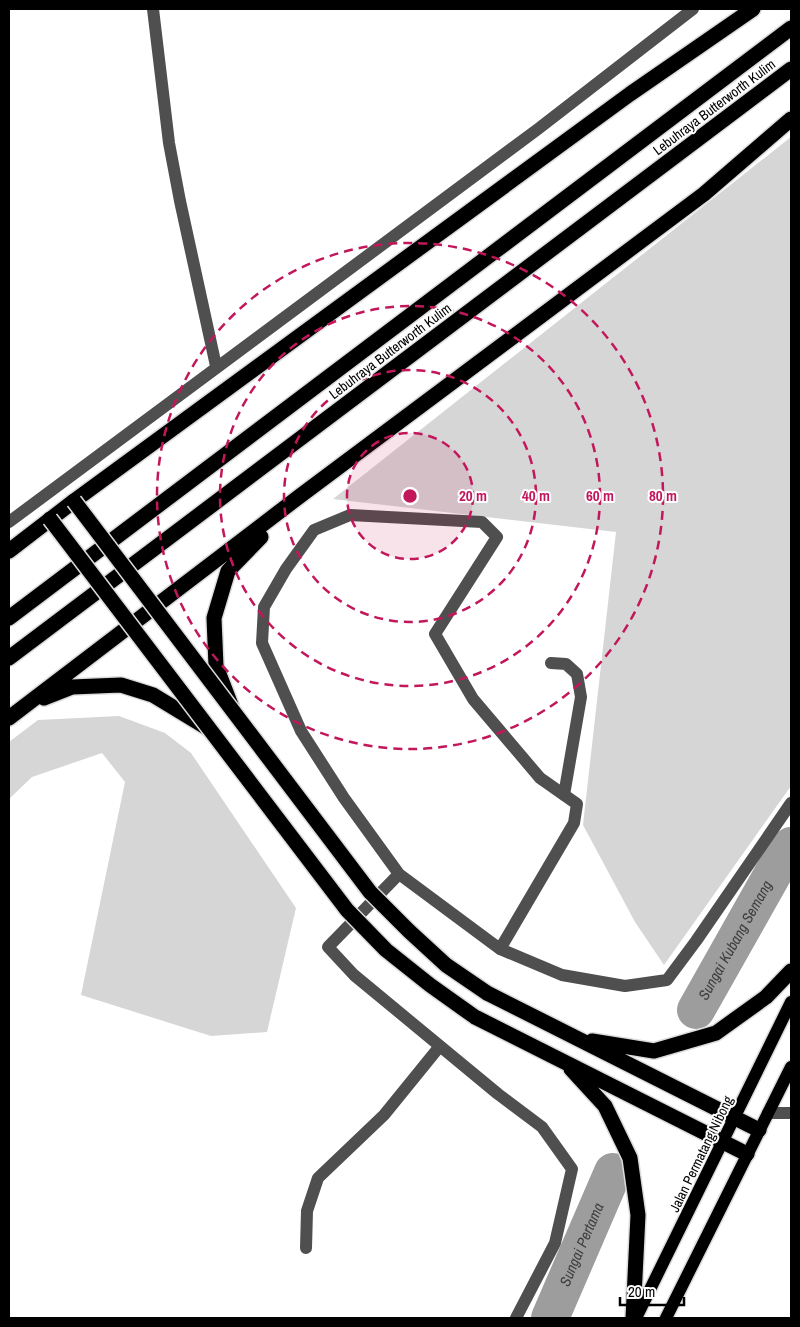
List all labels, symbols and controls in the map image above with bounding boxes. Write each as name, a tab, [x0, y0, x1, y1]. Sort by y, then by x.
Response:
street label: Lebuhraya Butterworth Kulim	[649, 55, 779, 159]
street label: Lebuhraya Butterworth Kulim	[325, 299, 455, 403]
text: 20 m	[459, 485, 487, 506]
text: 40 m	[522, 485, 550, 506]
text: 60 m	[586, 485, 614, 506]
text: 80 m	[649, 485, 677, 506]
centre of rings	[401, 487, 419, 505]
water label: Sungai Kubang Semang	[693, 876, 777, 1004]
street label: Jalan Permatang Nibong	[665, 1092, 737, 1215]
water label: Sungai Pertama	[554, 1199, 609, 1289]
scale bar	[620, 1274, 684, 1306]
text: 20 m	[628, 1281, 655, 1302]

